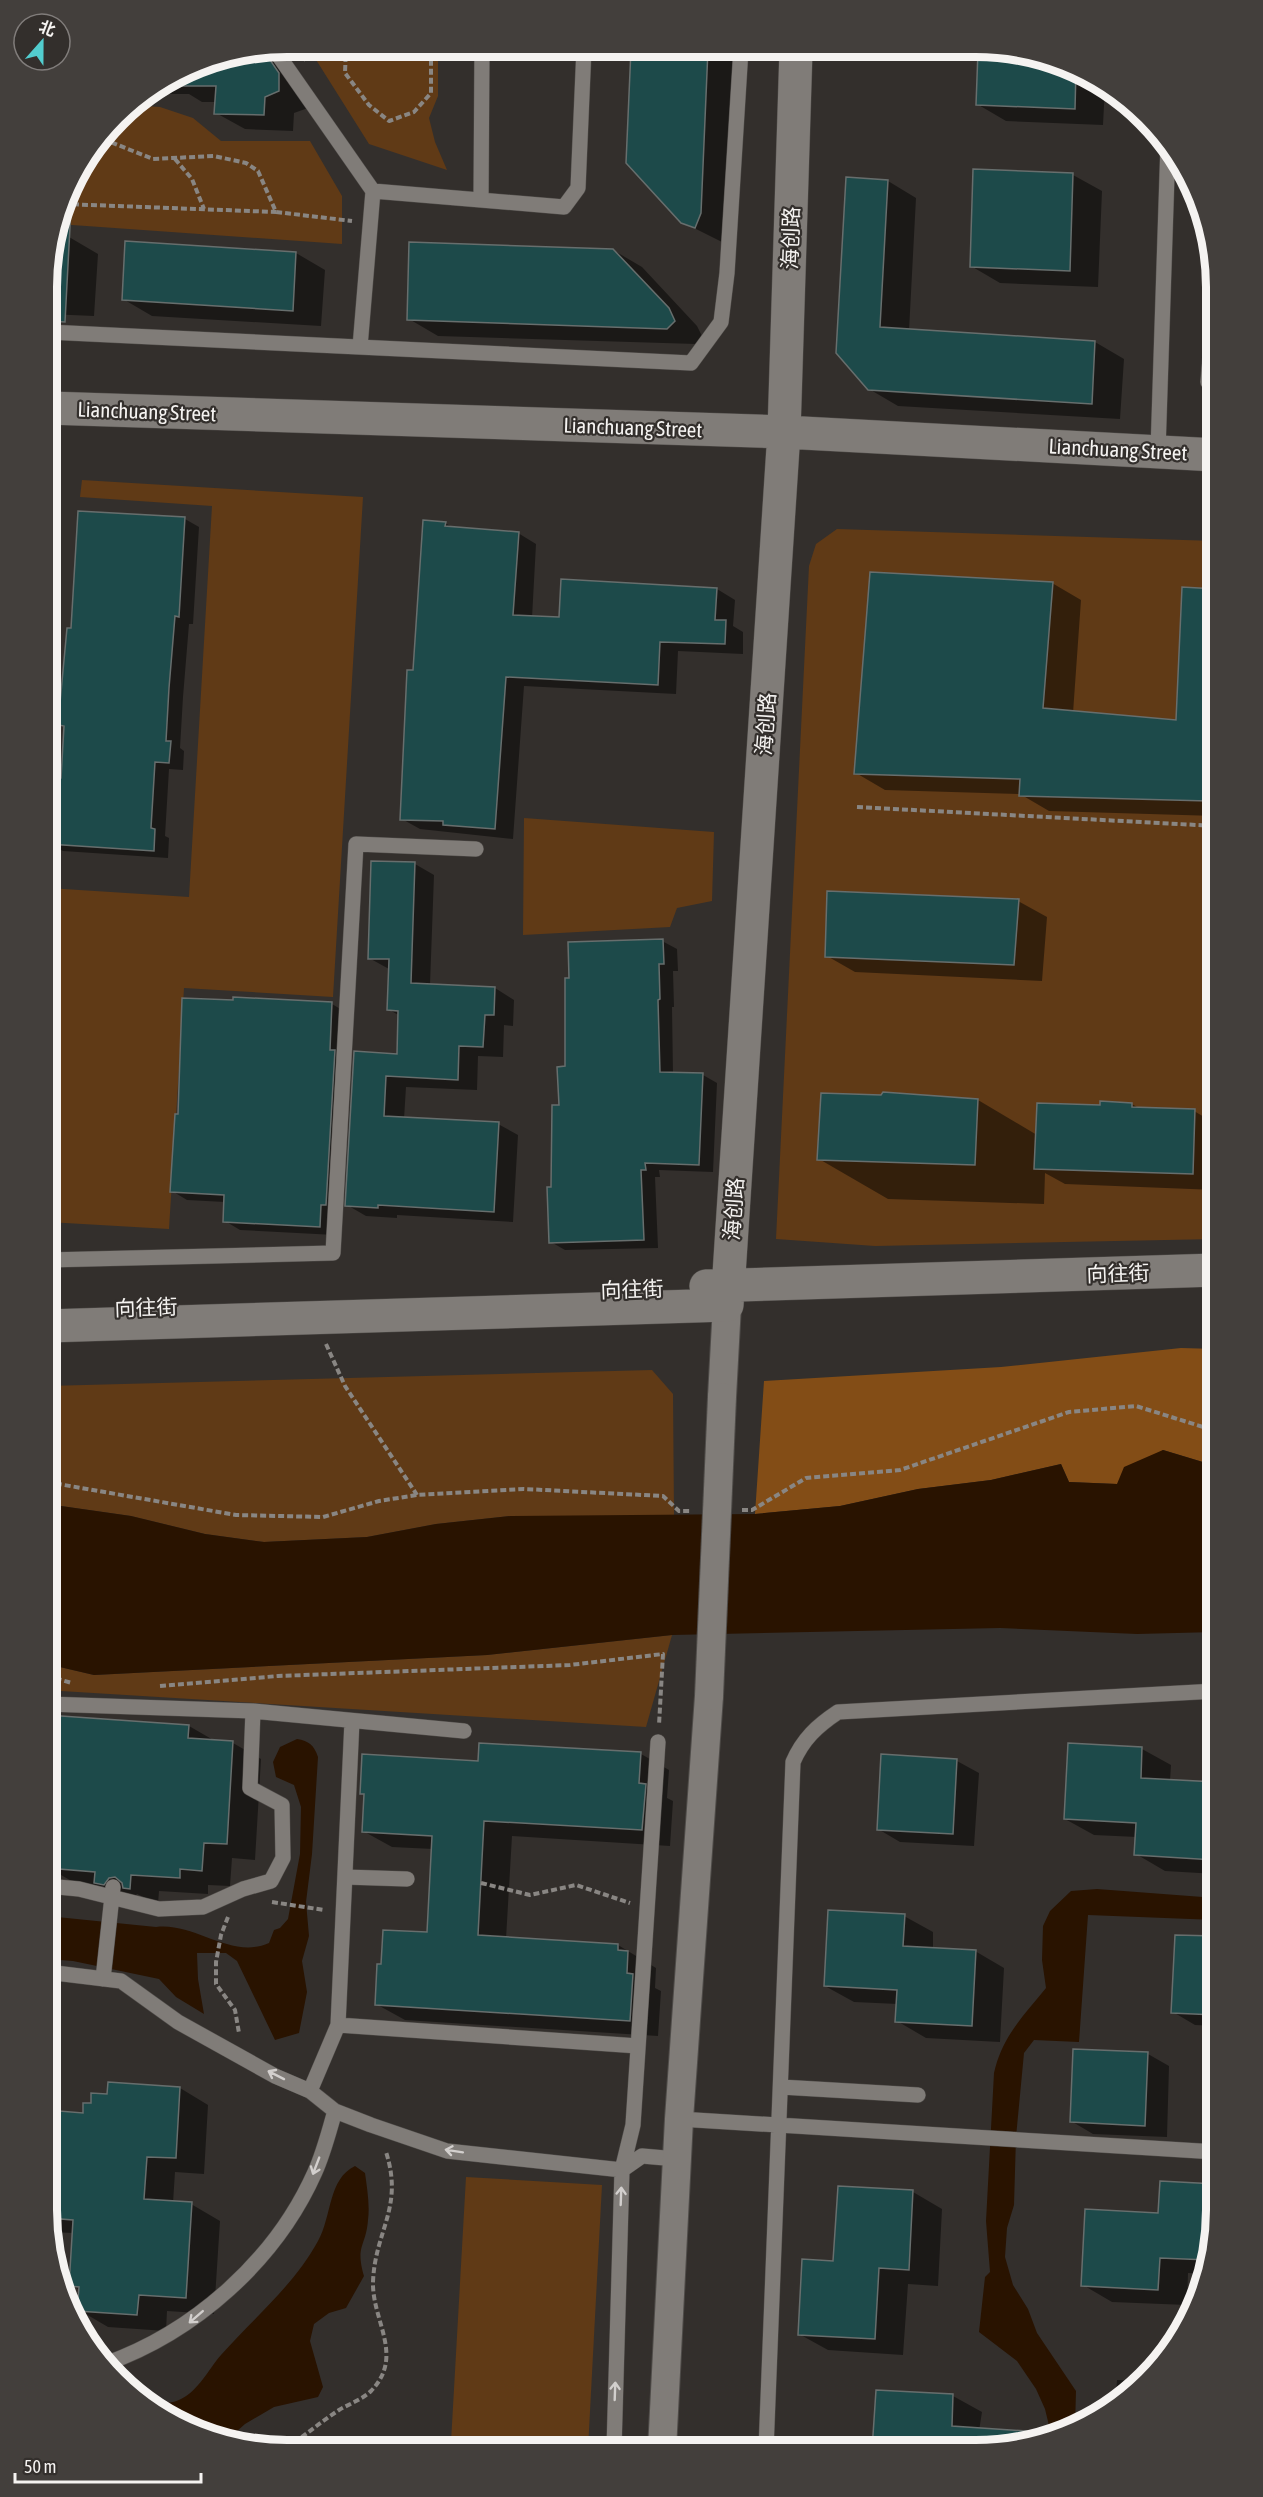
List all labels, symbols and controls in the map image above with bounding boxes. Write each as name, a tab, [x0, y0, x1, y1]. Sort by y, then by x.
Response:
north arrow	[12, 12, 72, 72]
text: 北	[37, 17, 58, 39]
street label: 海创路	[777, 206, 803, 270]
street label: Lianchuang Street	[77, 397, 217, 425]
street label: Lianchuang Street	[563, 413, 703, 441]
street label: Lianchuang Street	[1048, 433, 1188, 465]
street label: 海创路	[751, 692, 779, 756]
street label: 海创路	[719, 1177, 747, 1241]
street label: 向往街	[1086, 1260, 1150, 1286]
street label: 向往街	[600, 1276, 664, 1302]
street label: 向往街	[114, 1294, 178, 1320]
one-way arrow	[267, 2069, 285, 2081]
one-way arrow	[444, 2145, 464, 2156]
one-way arrow	[310, 2156, 321, 2175]
one-way arrow	[615, 2187, 627, 2207]
one-way arrow	[189, 2310, 204, 2324]
one-way arrow	[610, 2381, 621, 2401]
scale bar	[15, 2446, 201, 2484]
text: 50 m	[24, 2456, 56, 2477]

